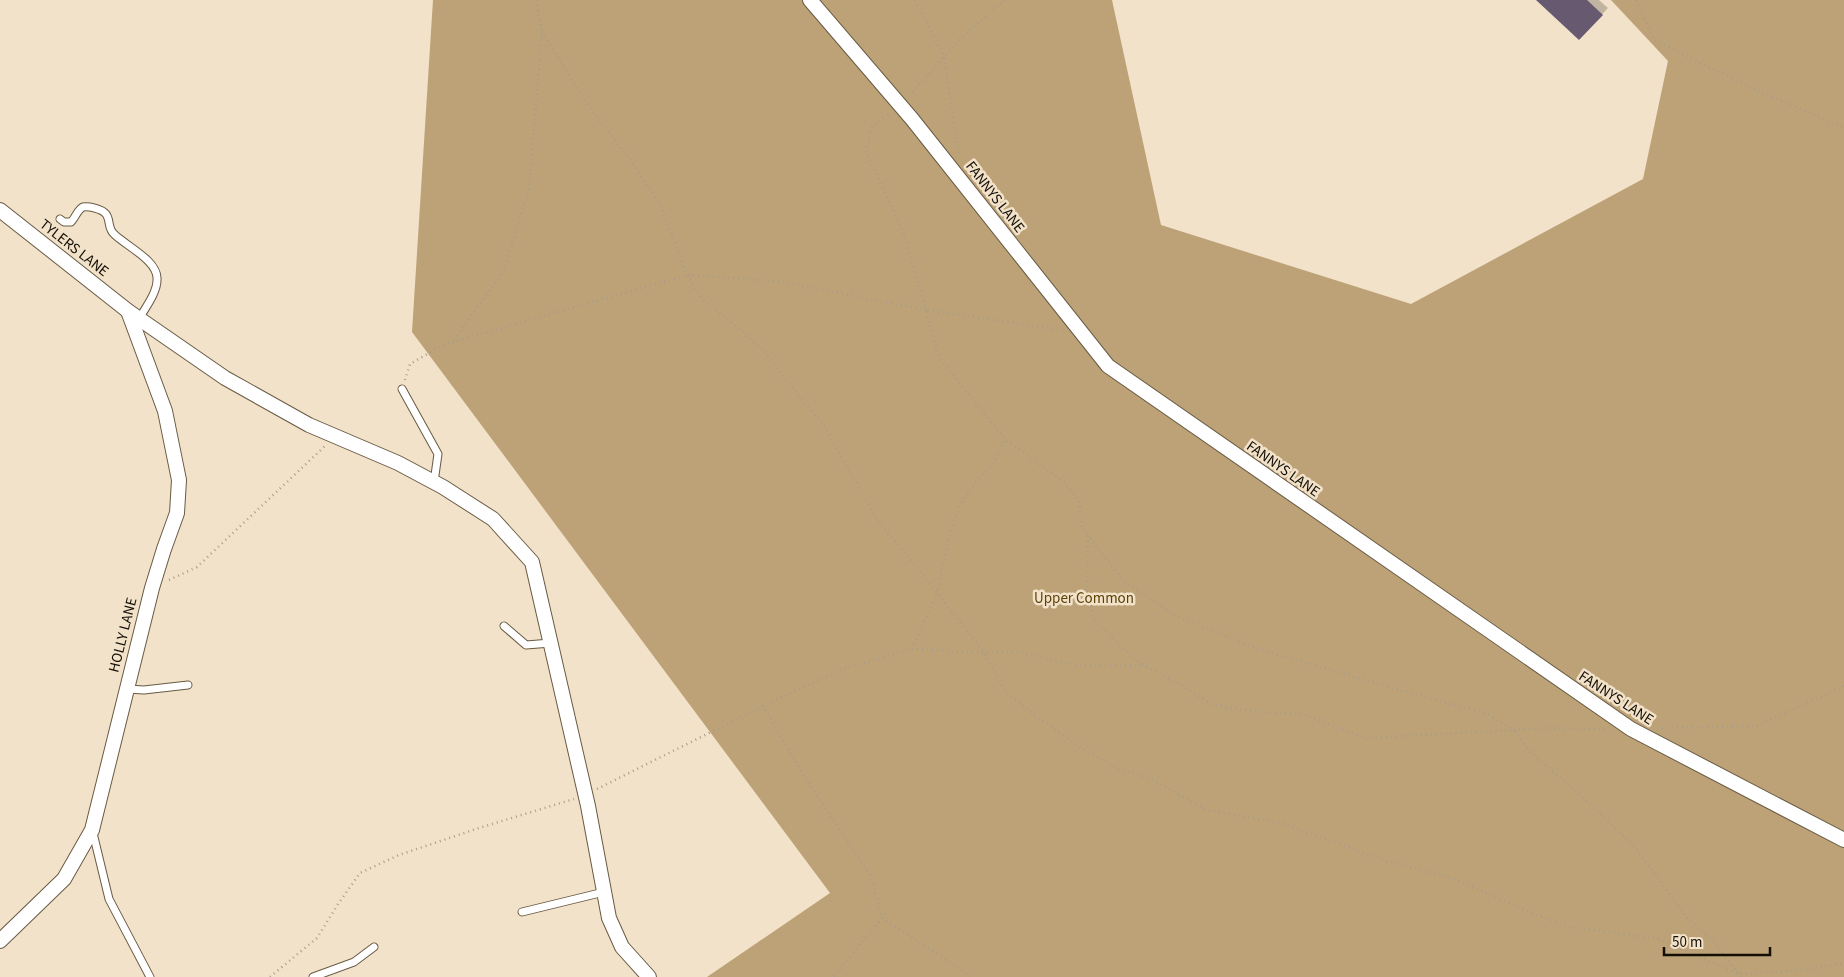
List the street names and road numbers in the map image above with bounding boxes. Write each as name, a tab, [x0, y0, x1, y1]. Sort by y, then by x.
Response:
street label: FANNYS LANE	[960, 157, 1030, 237]
street label: TYLERS LANE	[35, 214, 113, 282]
street label: FANNYS LANE	[1242, 436, 1324, 502]
street label: HOLLY LANE	[104, 595, 142, 675]
street label: FANNYS LANE	[1574, 666, 1658, 730]

